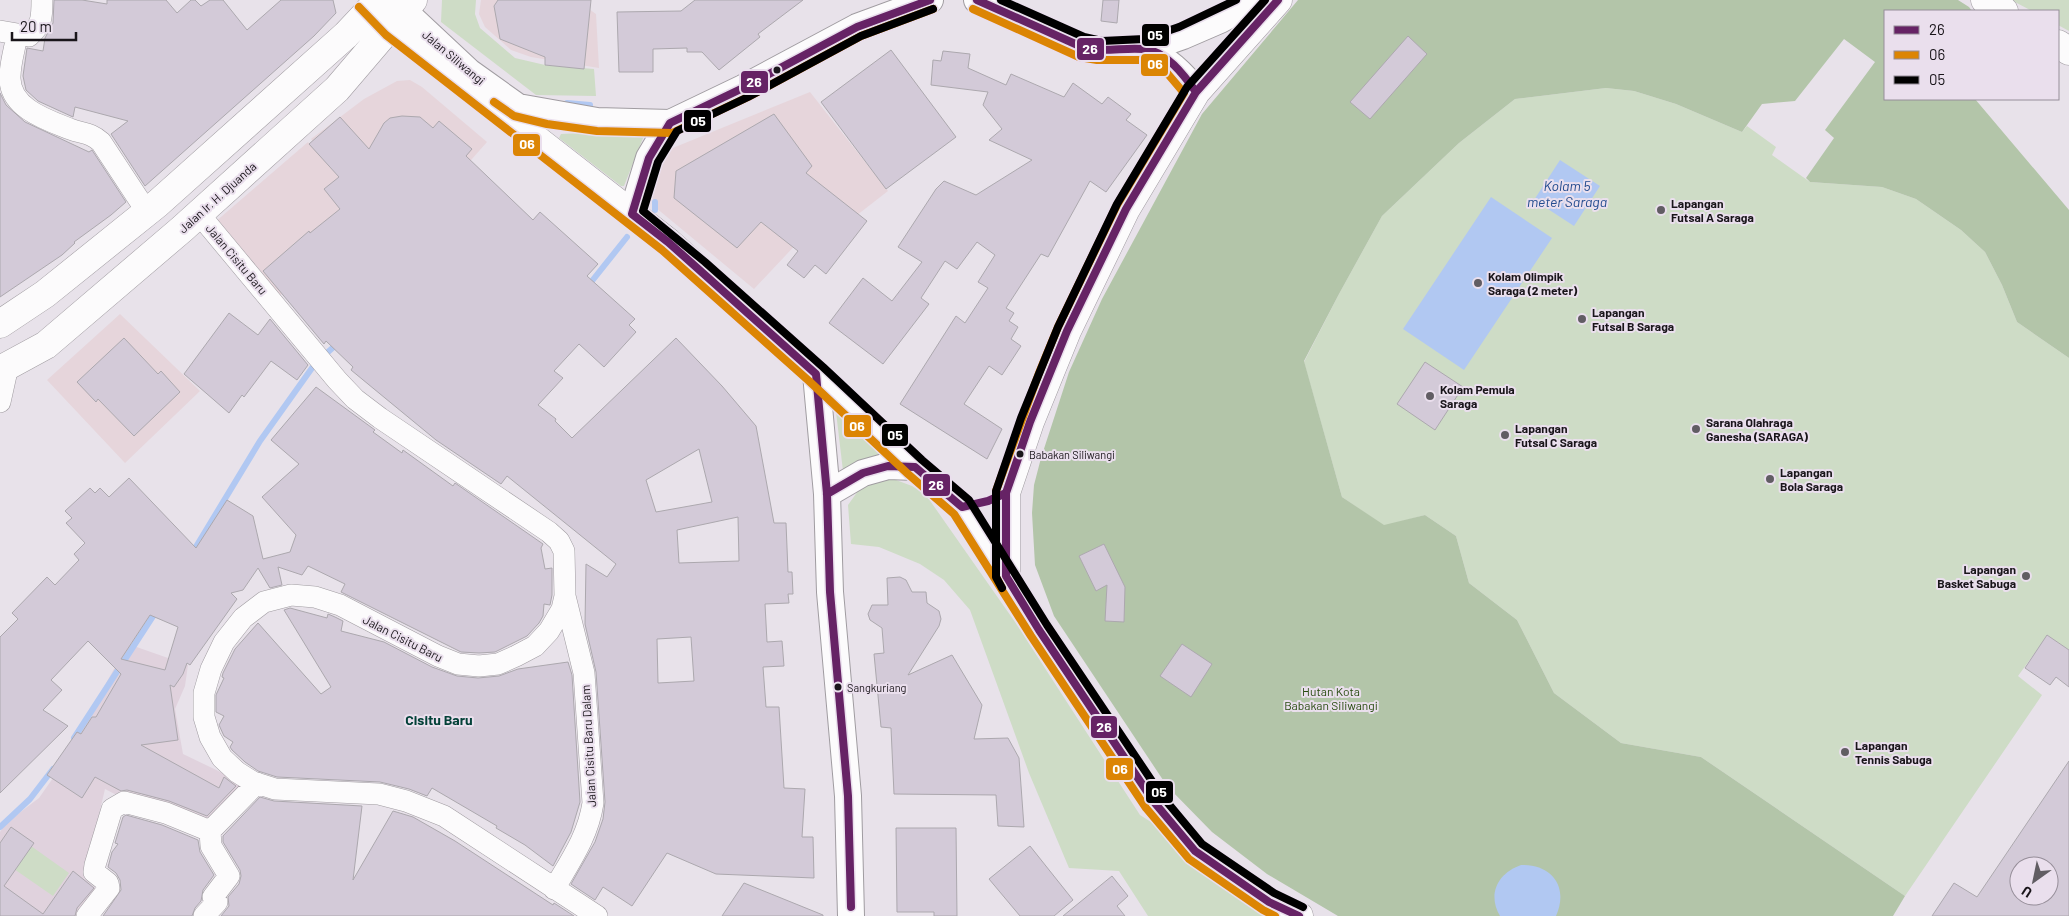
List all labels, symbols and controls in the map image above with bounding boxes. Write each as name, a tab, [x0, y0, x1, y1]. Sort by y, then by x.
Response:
scale bar	[12, 10, 76, 42]
legend	[1884, 10, 2059, 100]
text: 20 m	[20, 17, 52, 35]
text: 26	[1929, 20, 1945, 38]
line badge: 05	[1141, 23, 1170, 47]
text: 05	[1147, 26, 1163, 43]
street label: Jalan Siliwangi	[420, 27, 488, 87]
line badge: 26	[1076, 37, 1105, 61]
text: 26	[1082, 40, 1098, 57]
text: 06	[1929, 45, 1945, 63]
line badge: 06	[1140, 53, 1169, 77]
text: 06	[1147, 55, 1163, 72]
unlabelled marker	[772, 65, 782, 75]
line badge: 26	[740, 70, 769, 94]
text: 05	[1929, 70, 1945, 88]
text: 26	[746, 73, 762, 90]
line badge: 05	[683, 109, 712, 133]
text: 05	[690, 112, 706, 129]
line badge: 06	[512, 133, 541, 157]
text: 06	[519, 135, 535, 152]
street label: Jalan Ir. H. Djuanda	[175, 159, 259, 235]
water label: Kolam 5 meter Saraga	[1527, 177, 1607, 210]
place label: Lapangan Futsal A Saraga	[1671, 196, 1754, 224]
marker: Lapangan Futsal A Saraga	[1655, 204, 1667, 216]
street label: Jalan Cisitu Baru	[203, 221, 271, 297]
place label: Kolam Olimpik Saraga (2 meter)	[1488, 269, 1578, 297]
marker: Kolam Olimpik Saraga (2 meter)	[1472, 277, 1484, 289]
place label: Lapangan Futsal B Saraga	[1592, 305, 1674, 333]
marker: Lapangan Futsal B Saraga	[1576, 313, 1588, 325]
place label: Kolam Pemula Saraga	[1440, 382, 1515, 410]
marker: Kolam Pemula Saraga	[1424, 390, 1436, 402]
line badge: 06	[843, 414, 872, 438]
place label: Sarana Olahraga Ganesha (SARAGA)	[1706, 415, 1809, 443]
text: 06	[849, 417, 865, 434]
place label: Lapangan Futsal C Saraga	[1515, 421, 1597, 449]
line badge: 05	[881, 423, 909, 447]
marker: Sarana Olahraga Ganesha (SARAGA)	[1690, 423, 1702, 435]
text: 05	[887, 426, 903, 443]
marker: Lapangan Futsal C Saraga	[1499, 429, 1511, 441]
place label: Babakan Siliwangi	[1029, 448, 1115, 461]
marker: Babakan Siliwangi	[1015, 449, 1025, 459]
place label: Lapangan Bola Saraga	[1780, 465, 1843, 493]
line badge: 26	[922, 473, 951, 497]
marker: Lapangan Bola Saraga	[1764, 473, 1776, 485]
text: 26	[928, 476, 944, 493]
place label: Lapangan Basket Sabuga	[1937, 562, 2016, 590]
marker: Lapangan Basket Sabuga	[2020, 570, 2032, 582]
street label: Jalan Cisitu Baru	[361, 612, 445, 664]
place label: Sangkuriang	[847, 681, 907, 694]
marker: Sangkuriang	[833, 682, 843, 692]
park label: Hutan Kota Babakan Siliwangi	[1284, 684, 1378, 712]
street label: Jalan Cisitu Baru Dalam	[578, 685, 598, 807]
district label: Cisitu Baru	[405, 711, 473, 728]
line badge: 26	[1090, 715, 1118, 739]
text: 26	[1096, 718, 1112, 735]
place label: Lapangan Tennis Sabuga	[1855, 738, 1932, 766]
marker: Lapangan Tennis Sabuga	[1839, 746, 1851, 758]
line badge: 06	[1105, 757, 1134, 781]
text: 06	[1112, 760, 1128, 777]
line badge: 05	[1145, 780, 1174, 804]
text: 05	[1151, 783, 1167, 800]
north arrow	[2009, 856, 2059, 906]
text: U	[2018, 883, 2035, 902]

